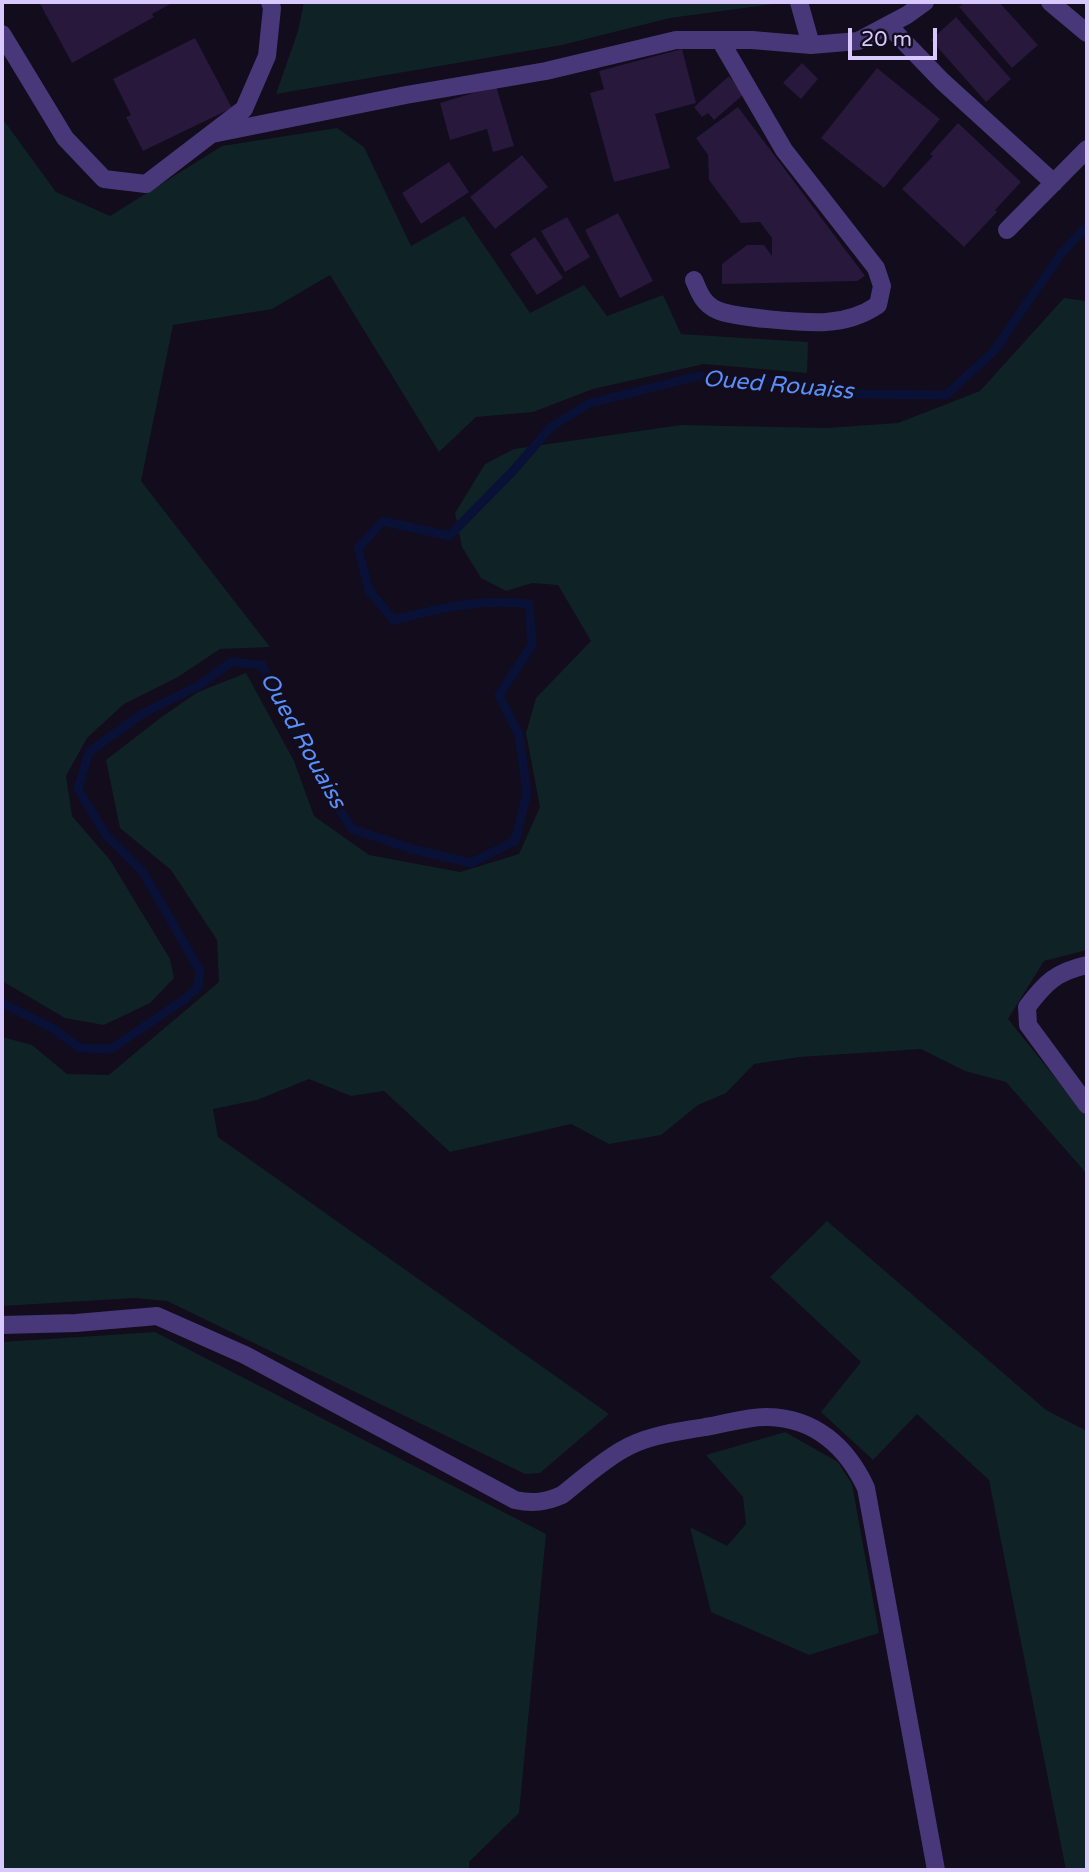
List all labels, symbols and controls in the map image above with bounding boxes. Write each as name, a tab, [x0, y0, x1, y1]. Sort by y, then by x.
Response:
scale bar	[851, 14, 940, 58]
text: 20 m	[861, 27, 912, 52]
water label: Oued Rouaiss	[702, 366, 854, 406]
water label: Oued Rouaiss	[253, 668, 351, 814]

